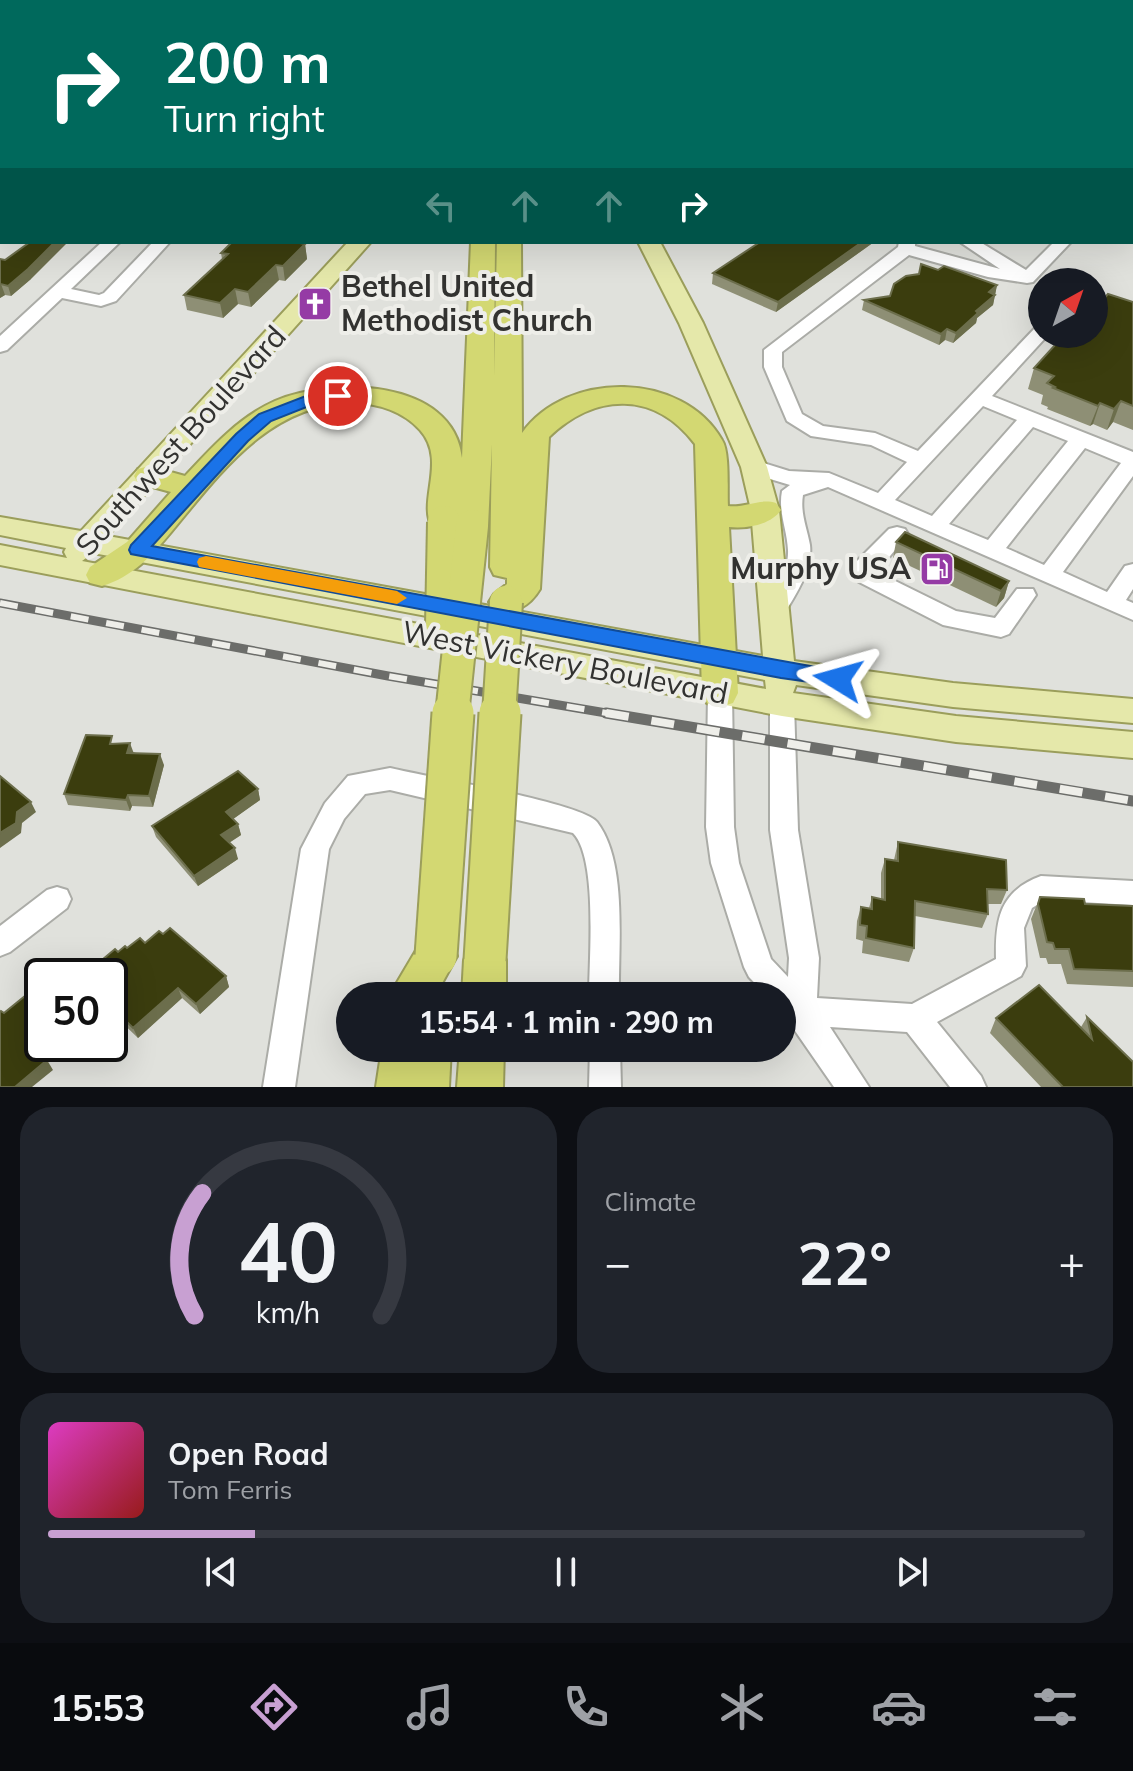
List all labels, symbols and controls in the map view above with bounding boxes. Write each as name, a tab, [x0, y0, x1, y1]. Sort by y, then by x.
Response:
text: 200 m	[164, 27, 331, 97]
icon: right	[32, 32, 136, 136]
text: Turn right	[164, 96, 325, 141]
icon: left	[419, 184, 463, 228]
icon: ahead	[503, 184, 547, 228]
icon: ahead	[587, 184, 631, 228]
icon: right	[671, 184, 715, 228]
place label: Bethel United Methodist Church	[341, 267, 593, 339]
north arrow	[1028, 268, 1108, 348]
map controls	[1028, 268, 1108, 348]
church icon: Bethel United Methodist Church	[296, 285, 334, 323]
street label: Southwest Boulevard	[67, 317, 294, 563]
pin	[304, 362, 372, 430]
icon: arrive	[316, 374, 360, 418]
place label: Murphy USA	[730, 549, 911, 587]
fuel station icon: Murphy USA	[918, 550, 956, 588]
street label: West Vickery Boulevard	[399, 612, 731, 712]
position arrow	[796, 637, 880, 721]
speed limit sign: 50	[24, 958, 128, 1062]
text: 15:54 · 1 min · 290 m	[418, 1003, 714, 1041]
text: Climate	[605, 1185, 696, 1218]
text: 40	[238, 1198, 338, 1303]
text: 22°	[797, 1225, 892, 1300]
text: −	[605, 1235, 631, 1290]
text: +	[1059, 1235, 1085, 1290]
text: km/h	[256, 1294, 321, 1330]
text: Open Road	[168, 1435, 329, 1473]
text: Tom Ferris	[168, 1473, 292, 1506]
icon: previous	[199, 1550, 243, 1594]
icon: pause	[544, 1550, 588, 1594]
icon: next	[890, 1550, 934, 1594]
icon: directions	[246, 1679, 302, 1735]
icon: music	[402, 1679, 458, 1735]
icon: phone	[558, 1679, 614, 1735]
icon: climate	[714, 1679, 770, 1735]
icon: car	[871, 1679, 927, 1735]
icon: filters	[1027, 1679, 1083, 1735]
text: 15:53	[50, 1685, 145, 1730]

